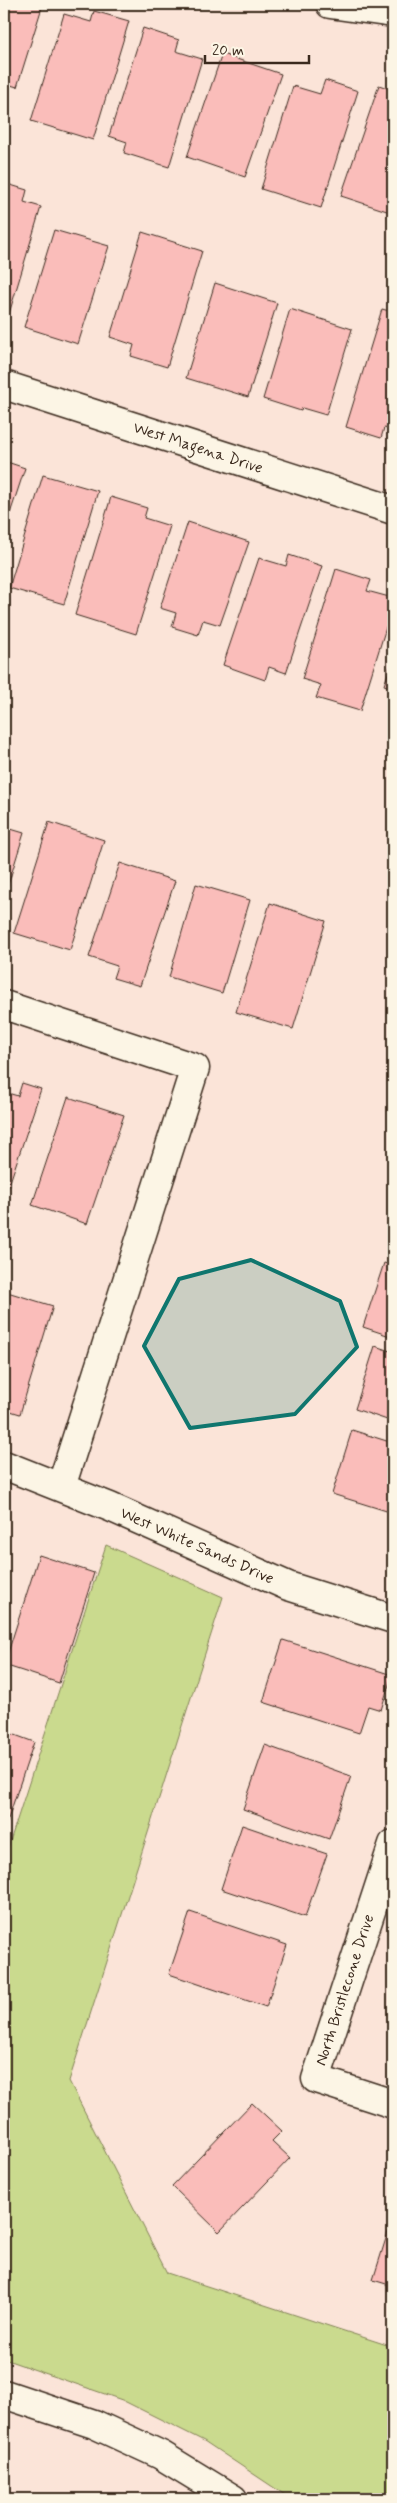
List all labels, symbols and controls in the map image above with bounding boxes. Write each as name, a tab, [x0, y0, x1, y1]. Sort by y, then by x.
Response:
scale bar	[205, 32, 308, 64]
text: 20 m	[212, 41, 244, 61]
street label: West Magena Drive	[130, 417, 266, 480]
street label: West White Sands Drive	[117, 1503, 277, 1589]
street label: North Bristlecone Drive	[311, 1912, 379, 2068]

